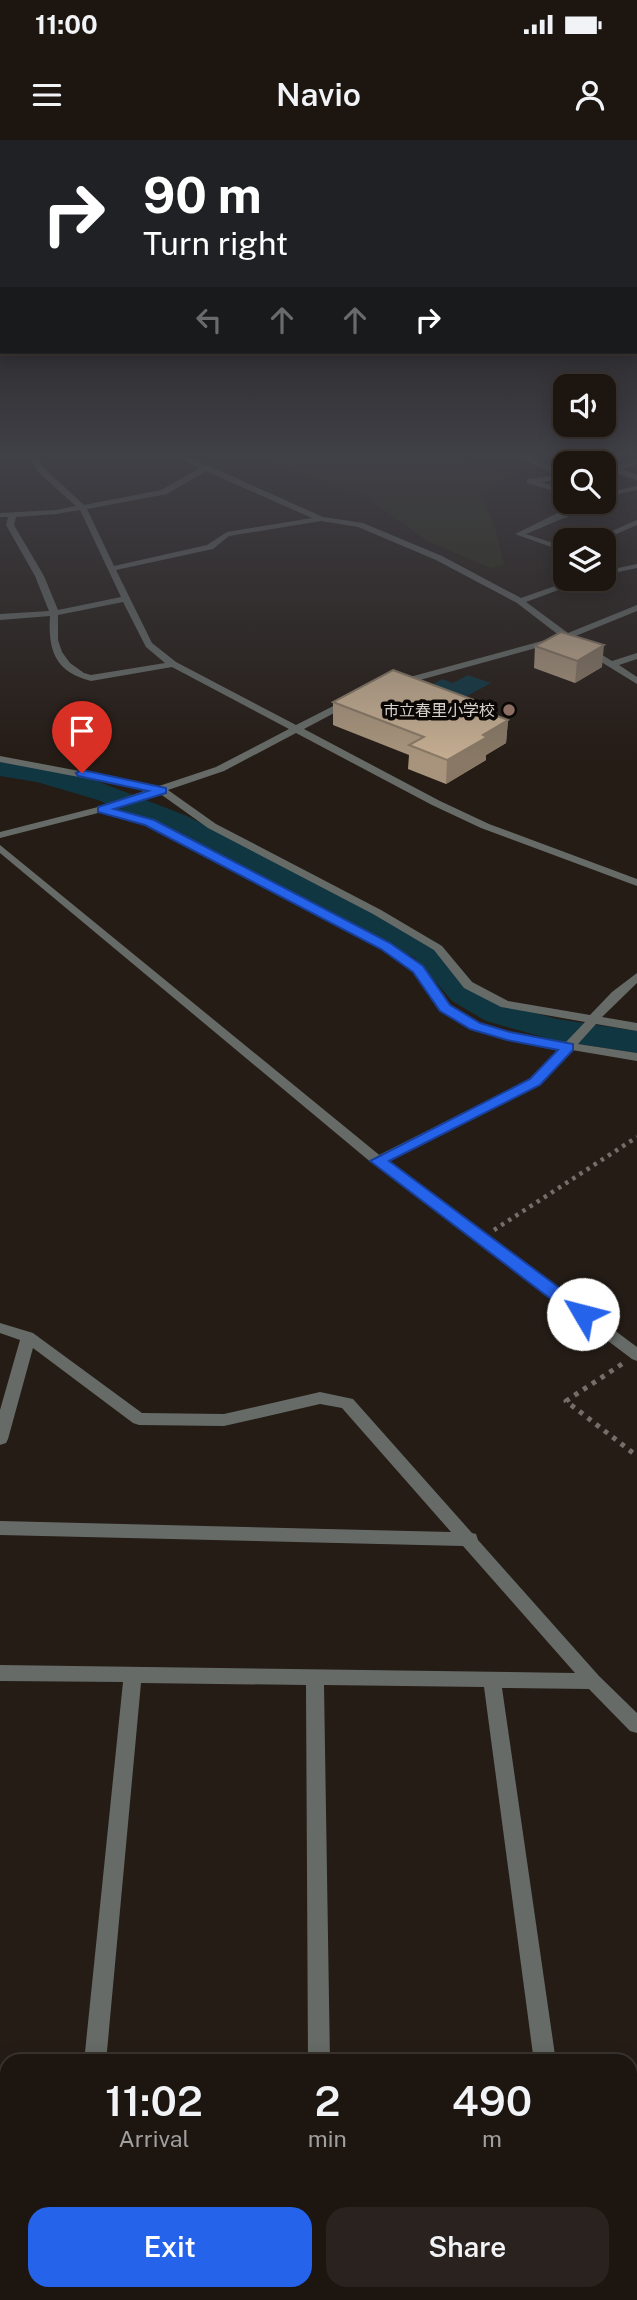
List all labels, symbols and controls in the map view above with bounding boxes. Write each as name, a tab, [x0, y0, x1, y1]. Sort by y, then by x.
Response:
text: 11:00	[35, 9, 98, 40]
icon: menu	[28, 76, 66, 114]
text: Navio	[276, 76, 361, 113]
icon: person	[571, 76, 609, 114]
text: 90 m	[143, 166, 262, 224]
icon: right	[28, 168, 119, 259]
text: Turn right	[143, 225, 288, 262]
icon: left	[190, 301, 228, 339]
icon: ahead	[263, 301, 301, 339]
icon: ahead	[336, 301, 374, 339]
icon: right	[409, 301, 447, 339]
map controls	[553, 374, 616, 591]
button: sound	[553, 374, 616, 437]
button: search	[553, 451, 616, 514]
button: layers	[553, 528, 616, 591]
pin	[52, 701, 112, 773]
place label: 市立春里小学校	[383, 701, 495, 720]
marker: 市立春里小学校	[501, 702, 517, 718]
icon: arrive	[63, 712, 101, 750]
position arrow	[546, 1277, 620, 1351]
text: 11:02	[105, 2076, 203, 2125]
text: 2	[314, 2076, 340, 2125]
text: 490	[452, 2076, 532, 2125]
text: Arrival	[118, 2125, 189, 2152]
text: min	[308, 2125, 347, 2152]
text: m	[482, 2125, 502, 2152]
button: Exit	[28, 2207, 312, 2287]
button: Share	[326, 2207, 609, 2287]

